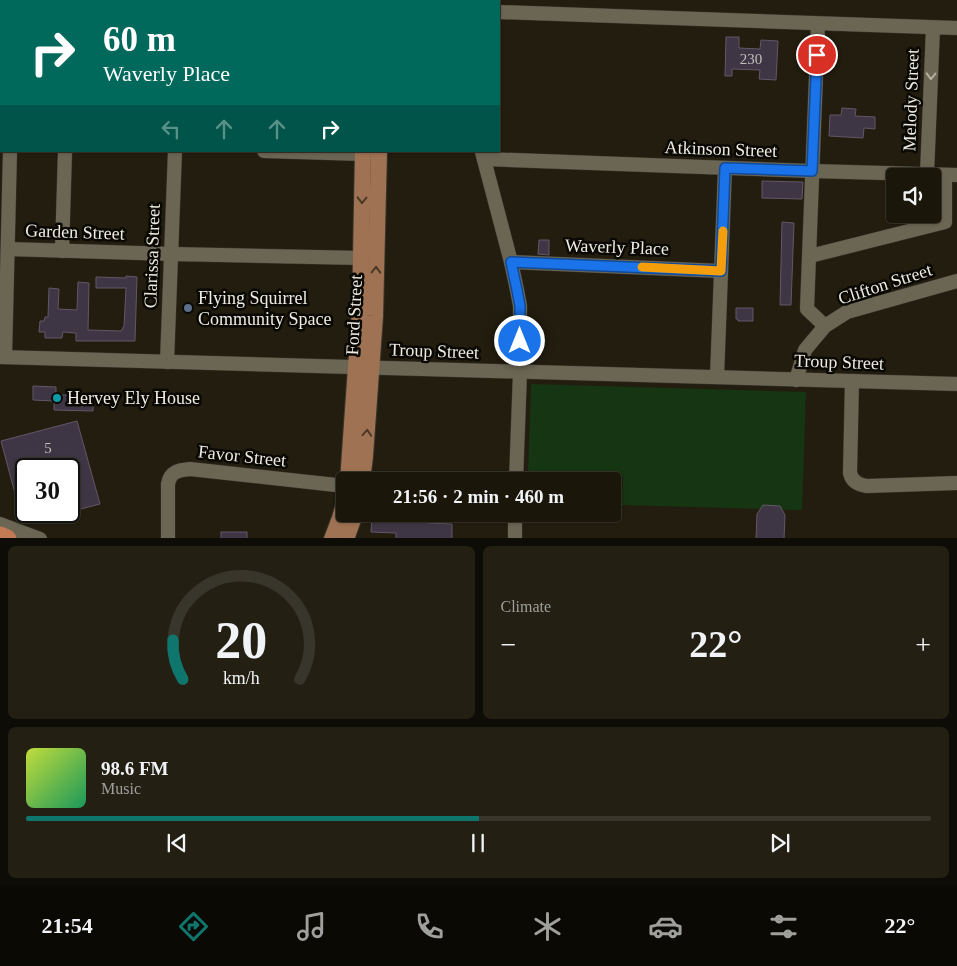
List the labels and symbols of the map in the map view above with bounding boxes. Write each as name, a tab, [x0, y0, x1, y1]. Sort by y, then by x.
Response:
pin	[796, 34, 838, 76]
street label: Melody Street	[899, 48, 923, 152]
house number: 230	[740, 51, 762, 67]
one-way arrow	[926, 73, 937, 81]
street label: Atkinson Street	[664, 137, 778, 161]
one-way arrow	[357, 196, 367, 204]
street label: Clarissa Street	[140, 203, 164, 309]
street label: Garden Street	[25, 220, 125, 244]
street label: Waverly Place	[565, 235, 669, 259]
street label: Clifton Street	[836, 259, 934, 309]
one-way arrow	[371, 266, 381, 274]
street label: Ford Street	[342, 274, 366, 356]
place label: Flying Squirrel Community Space	[198, 288, 332, 329]
marker: Flying Squirrel Community Space	[182, 302, 194, 314]
position arrow	[493, 314, 545, 366]
street label: Troup Street	[389, 339, 479, 363]
street label: Troup Street	[794, 350, 884, 374]
place label: Hervey Ely House	[67, 388, 200, 408]
marker: Hervey Ely House	[51, 392, 63, 404]
one-way arrow	[361, 428, 372, 436]
house number: 5	[44, 440, 52, 456]
street label: Favor Street	[197, 441, 287, 471]
speed limit sign: 30	[15, 458, 80, 523]

